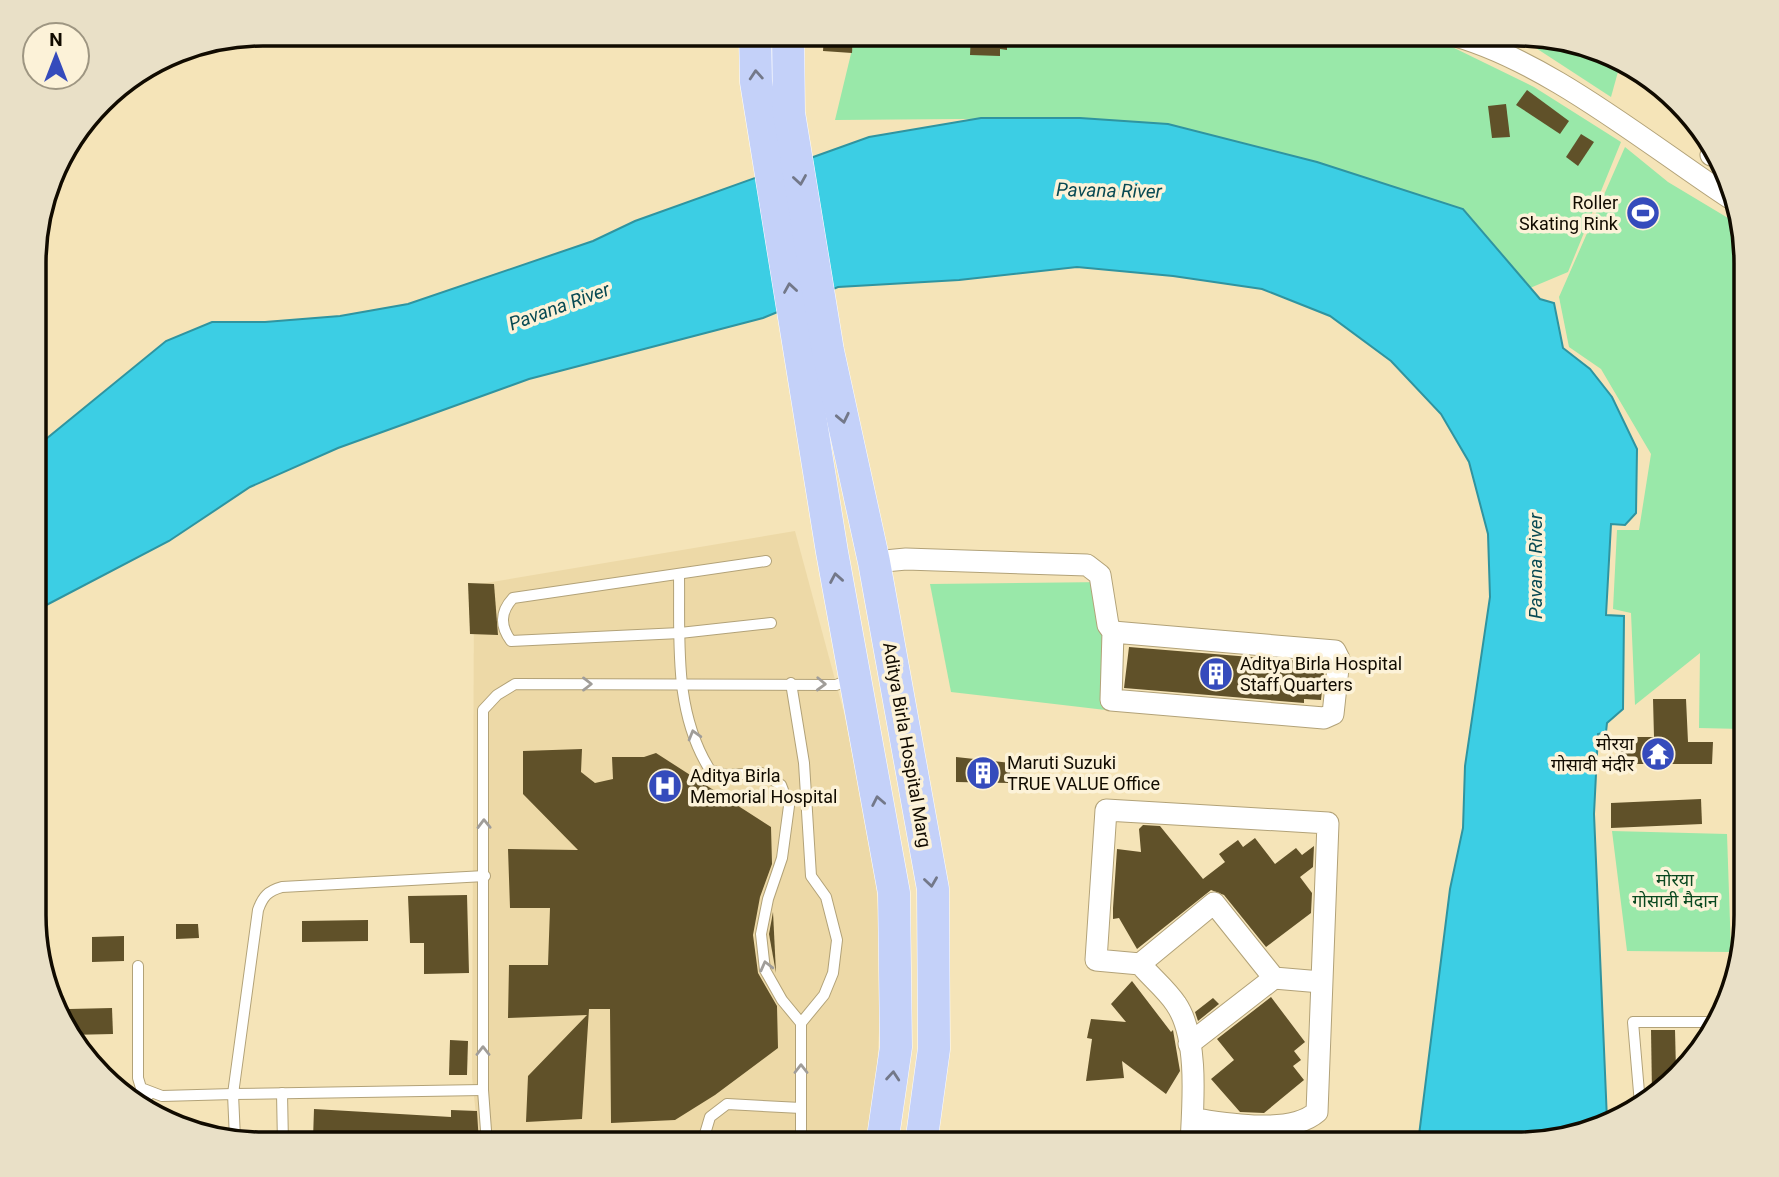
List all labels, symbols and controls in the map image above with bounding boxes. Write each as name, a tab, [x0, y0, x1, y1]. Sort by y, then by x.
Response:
north arrow	[21, 21, 91, 91]
text: N	[49, 28, 63, 51]
one-way arrow	[749, 70, 764, 81]
one-way arrow	[792, 174, 807, 186]
water label: Pavana River	[1056, 178, 1163, 203]
place label: Roller Skating Rink	[1519, 192, 1619, 234]
sports icon: Roller Skating Rink	[1624, 194, 1662, 232]
water label: Pavana River	[506, 277, 613, 335]
one-way arrow	[783, 282, 798, 294]
one-way arrow	[834, 412, 849, 424]
water label: Pavana River	[1524, 512, 1547, 619]
one-way arrow	[829, 572, 844, 584]
street label: Aditya Birla Hospital Marg	[879, 641, 936, 849]
place label: Aditya Birla Hospital Staff Quarters	[1240, 653, 1402, 695]
building icon: Aditya Birla Hospital Staff Quarters	[1197, 655, 1235, 693]
one-way arrow	[582, 676, 593, 692]
one-way arrow	[816, 677, 827, 692]
one-way arrow	[687, 729, 702, 741]
place label: मोरया गोसावी मंदीर	[1551, 733, 1635, 775]
temple icon: मोरया गोसावी मंदीर	[1639, 735, 1677, 773]
place label: Maruti Suzuki TRUE VALUE Office	[1007, 752, 1160, 794]
building icon: Maruti Suzuki TRUE VALUE Office	[964, 754, 1002, 792]
place label: Aditya Birla Memorial Hospital	[690, 765, 837, 807]
hospital icon: Aditya Birla Memorial Hospital	[646, 767, 684, 805]
one-way arrow	[871, 795, 886, 807]
one-way arrow	[476, 818, 492, 828]
park label: मोरया गोसावी मैदान	[1632, 869, 1719, 911]
one-way arrow	[923, 876, 938, 888]
one-way arrow	[760, 961, 774, 973]
one-way arrow	[475, 1045, 491, 1056]
one-way arrow	[793, 1063, 809, 1073]
one-way arrow	[885, 1070, 900, 1081]

